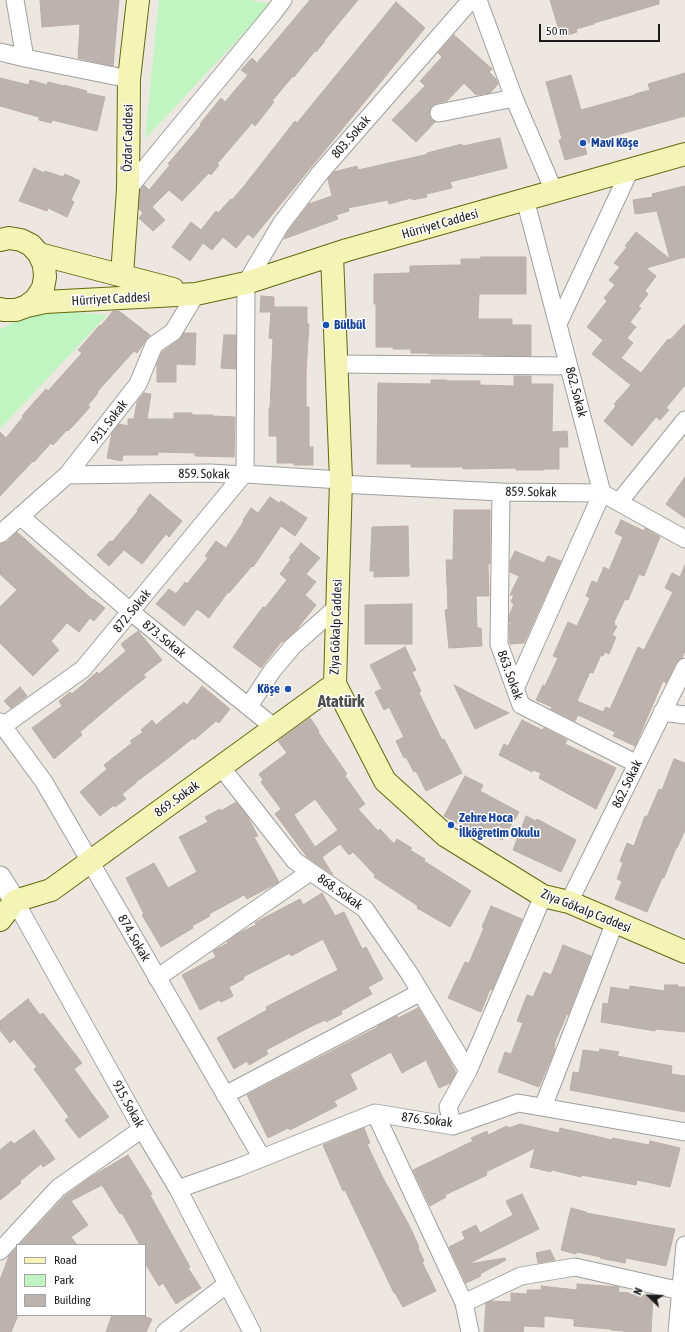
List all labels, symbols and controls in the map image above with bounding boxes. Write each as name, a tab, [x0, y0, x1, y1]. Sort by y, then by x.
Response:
scale bar	[541, 16, 662, 42]
text: 50 m	[546, 24, 568, 38]
street label: Özdar Caddesi	[120, 104, 136, 172]
street label: 803. Sokak	[328, 112, 374, 162]
place label: Mavi Köşe	[591, 135, 639, 151]
marker: Mavi Köşe	[578, 138, 588, 148]
street label: Hürriyet Caddesi	[400, 206, 480, 242]
street label: Hürriyet Caddesi	[71, 289, 151, 309]
place label: Bülbül	[334, 317, 366, 333]
marker: Bülbül	[321, 320, 331, 330]
street label: 862. Sokak	[562, 365, 590, 419]
street label: 931. Sokak	[87, 397, 131, 447]
street label: 859. Sokak	[178, 466, 230, 482]
street label: 859. Sokak	[505, 484, 557, 500]
street label: Ziya Gökalp Caddesi	[327, 579, 345, 675]
street label: 872. Sokak	[110, 586, 154, 636]
street label: 873. Sokak	[139, 617, 189, 661]
street label: 863. Sokak	[494, 648, 526, 702]
place label: Köşe	[257, 681, 280, 697]
marker: Köşe	[283, 684, 293, 694]
district label: Atatürk	[318, 692, 364, 712]
street label: 862. Sokak	[609, 757, 645, 811]
street label: 869. Sokak	[152, 778, 202, 820]
place label: Zehre Hoca İlköğretim Okulu	[459, 810, 540, 841]
marker: Zehre Hoca İlköğretim Okulu	[446, 820, 456, 830]
street label: 868. Sokak	[314, 871, 366, 913]
street label: Ziya Gökalp Caddesi	[539, 886, 633, 936]
street label: 874. Sokak	[114, 912, 154, 964]
street label: 915. Sokak	[109, 1078, 147, 1130]
street label: 876. Sokak	[401, 1109, 453, 1131]
legend	[16, 1244, 146, 1316]
text: Road	[54, 1253, 77, 1267]
text: Park	[54, 1273, 74, 1287]
north arrow	[629, 1276, 669, 1316]
text: N	[631, 1286, 645, 1297]
text: Building	[54, 1293, 91, 1307]

